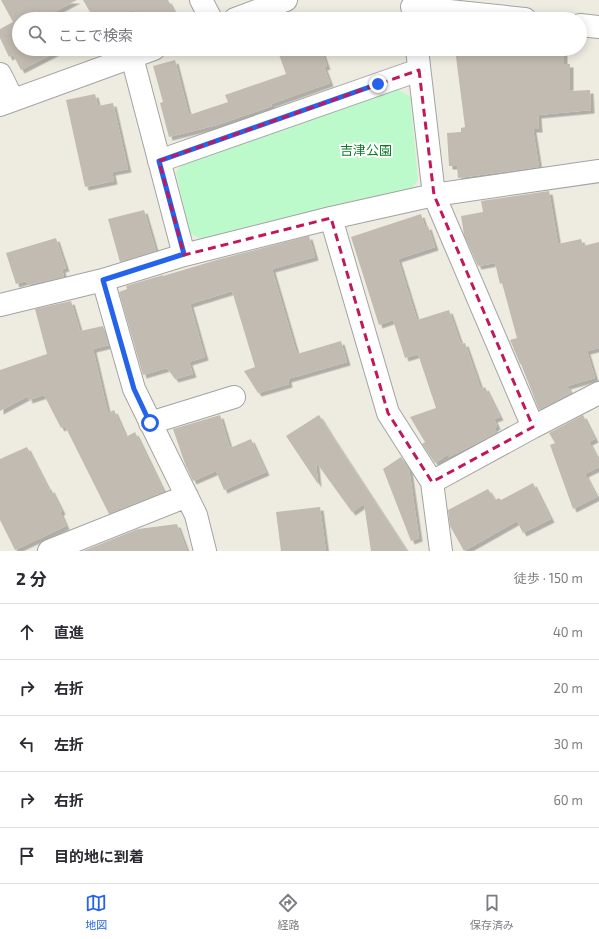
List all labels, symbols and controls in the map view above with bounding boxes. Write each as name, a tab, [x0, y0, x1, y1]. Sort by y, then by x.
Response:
search box	[12, 12, 587, 56]
icon: search	[26, 23, 48, 45]
text: ここで検索	[58, 26, 133, 44]
route end	[369, 75, 387, 93]
park label: 吉津公園	[340, 142, 392, 158]
route start	[141, 414, 159, 432]
text: 2 分	[16, 568, 47, 588]
text: 徒歩 · 150 m	[514, 570, 583, 586]
icon: ahead	[16, 621, 38, 643]
text: 直進	[54, 623, 84, 641]
text: 40 m	[553, 624, 583, 640]
icon: right	[16, 677, 38, 699]
text: 右折	[54, 679, 84, 697]
text: 20 m	[554, 680, 583, 696]
icon: left	[16, 733, 38, 755]
text: 左折	[54, 735, 84, 753]
text: 30 m	[554, 736, 583, 752]
icon: right	[16, 789, 38, 811]
text: 右折	[54, 791, 84, 809]
text: 60 m	[553, 792, 583, 808]
icon: arrive	[16, 845, 38, 867]
text: 目的地に到着	[54, 847, 144, 865]
tab: 地図	[85, 892, 107, 932]
tab: 経路	[277, 892, 299, 932]
tab: 保存済み	[470, 892, 514, 932]

